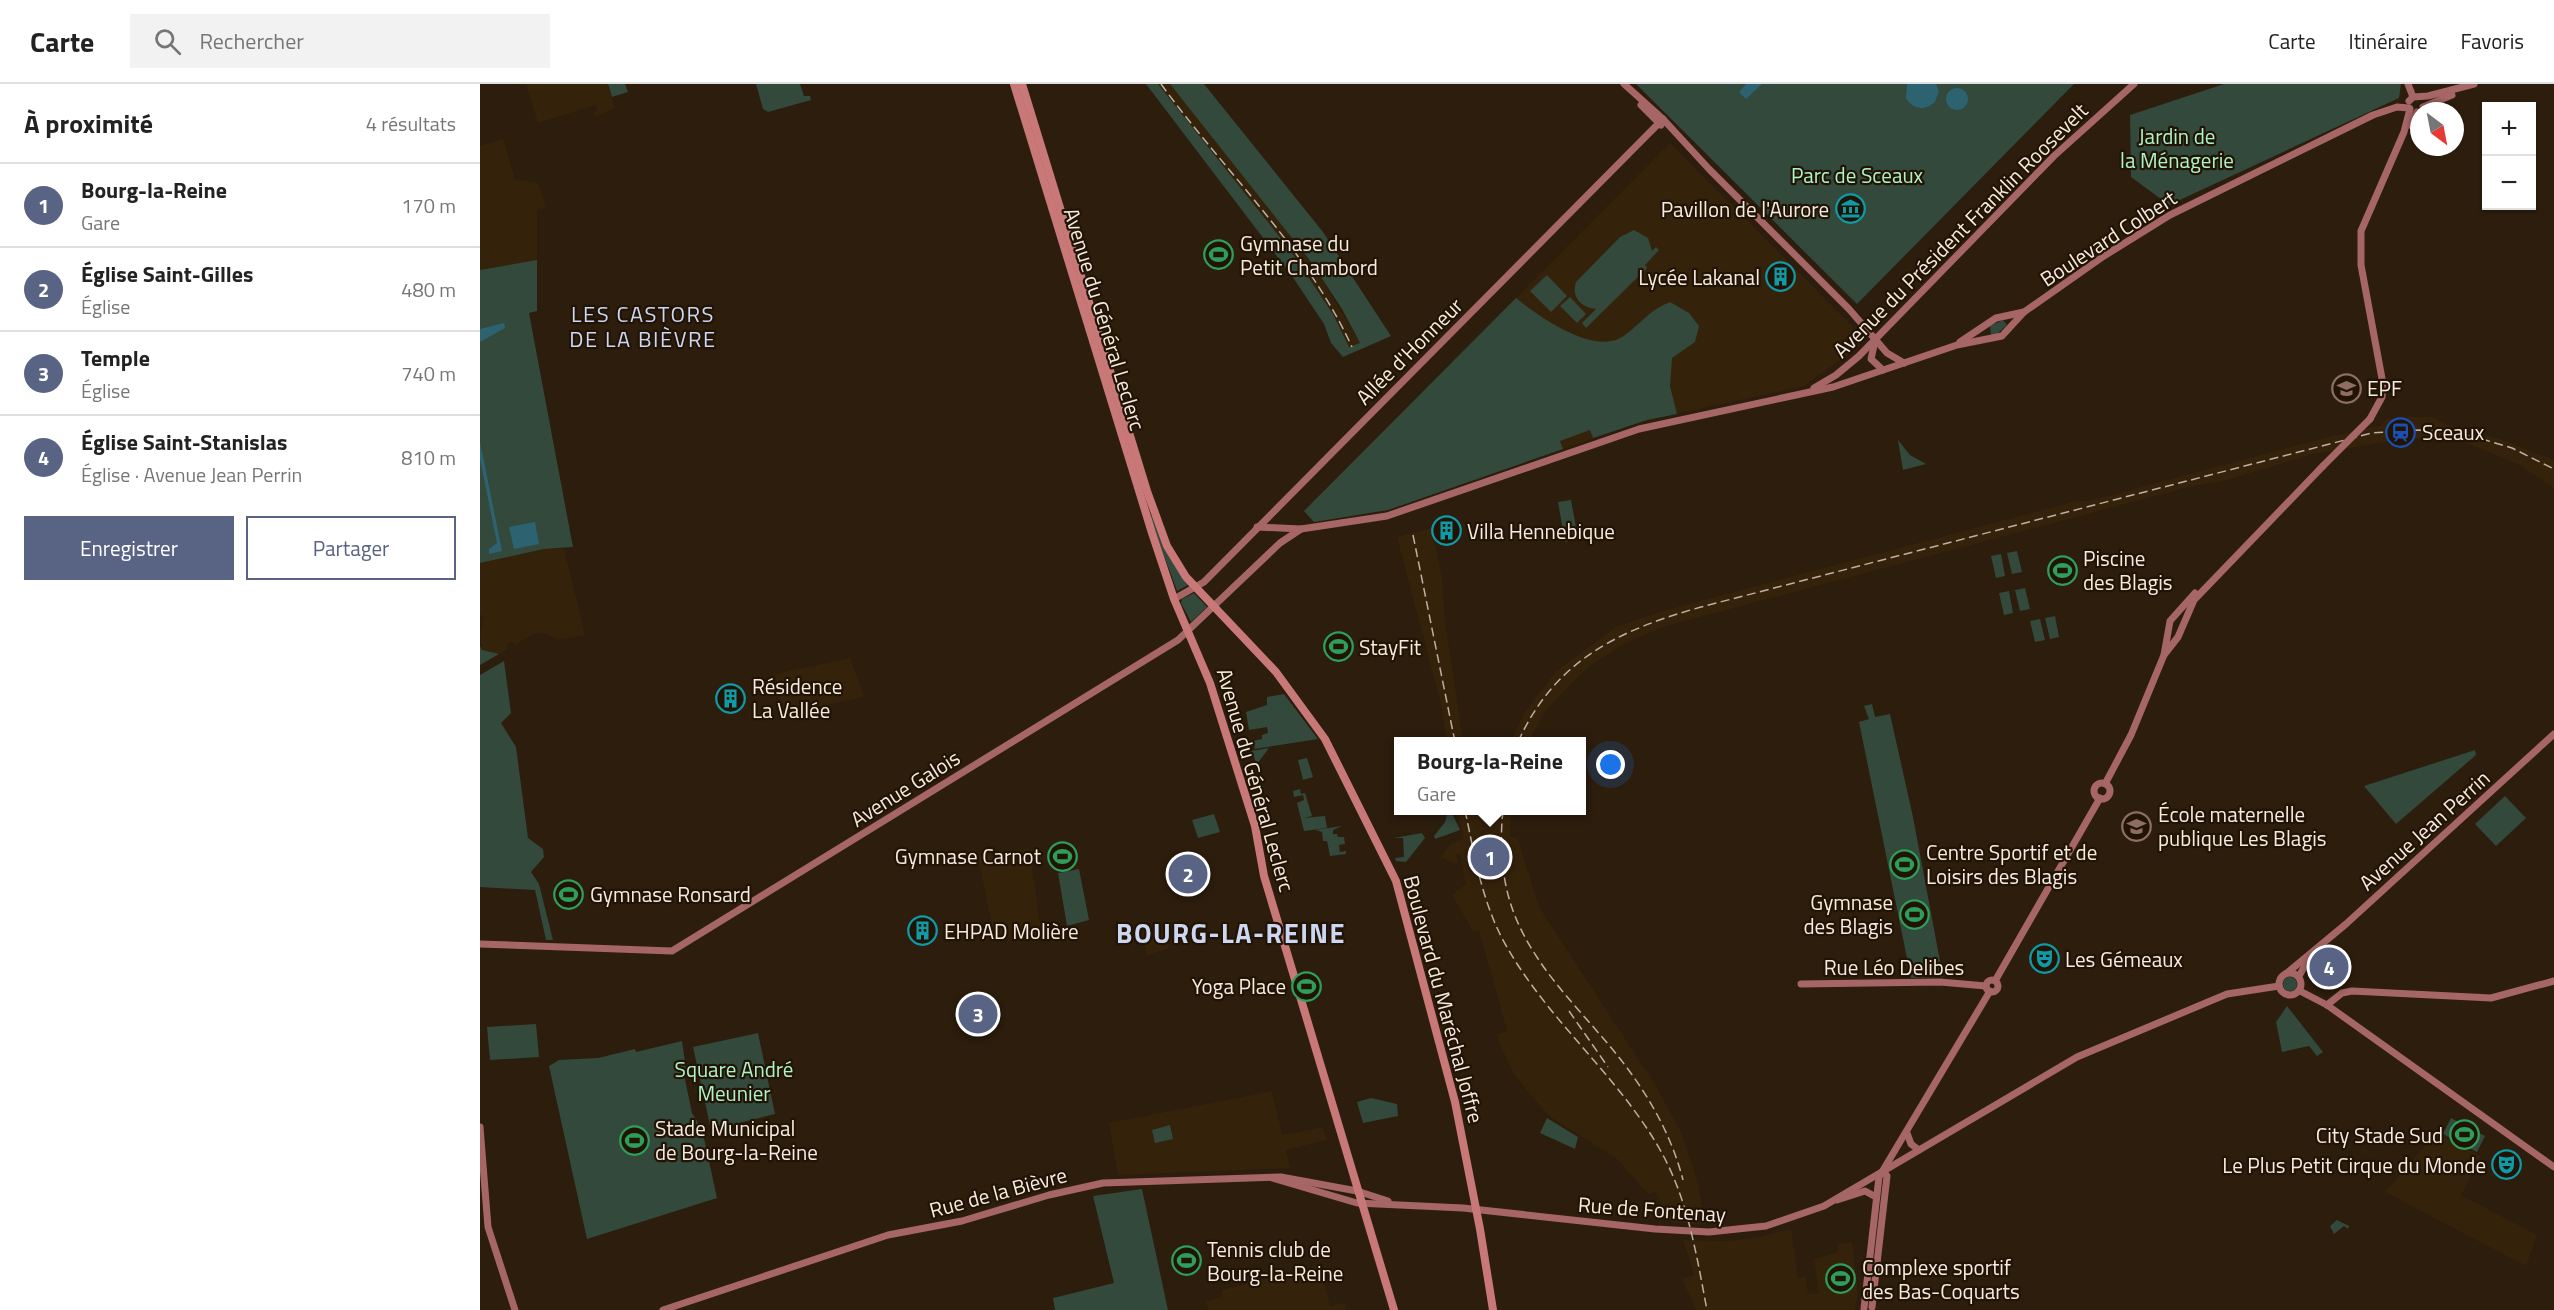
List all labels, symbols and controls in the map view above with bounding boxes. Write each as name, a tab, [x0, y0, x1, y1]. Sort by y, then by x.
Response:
search box	[130, 14, 550, 68]
text: Carte	[30, 20, 94, 63]
text: Rechercher	[199, 24, 304, 58]
icon: search	[151, 25, 184, 58]
text: Carte	[2268, 25, 2316, 57]
text: Itinéraire	[2349, 25, 2428, 57]
text: Favoris	[2461, 25, 2524, 57]
street label: Avenue du Président Franklin Roosevelt	[1825, 95, 2095, 365]
north arrow	[2410, 102, 2464, 156]
map controls	[2482, 102, 2536, 210]
button: +	[2482, 102, 2536, 156]
text: À proximité	[24, 104, 153, 143]
text: 4 résultats	[366, 108, 456, 139]
park label: Jardin de la Ménagerie	[2120, 120, 2234, 176]
button: −	[2482, 156, 2536, 210]
park label: Parc de Sceaux	[1791, 159, 1924, 191]
text: Bourg-la-Reine	[81, 173, 227, 207]
street label: Boulevard Colbert	[2033, 181, 2183, 294]
text: 1	[38, 190, 49, 221]
text: 170 m	[401, 190, 456, 221]
place label: Pavillon de l'Aurore	[1661, 193, 1829, 225]
museum icon: Pavillon de l'Aurore	[1834, 193, 1866, 225]
street label: Avenue du Général Leclerc	[1056, 204, 1154, 434]
text: Gare	[81, 207, 120, 238]
place label: Gymnase du Petit Chambord	[1240, 227, 1378, 283]
sports icon: Gymnase du Petit Chambord	[1203, 239, 1235, 271]
text: Église Saint-Gilles	[81, 257, 253, 291]
place label: Lycée Lakanal	[1638, 261, 1760, 293]
building icon: Lycée Lakanal	[1765, 261, 1797, 293]
text: 2	[38, 274, 49, 305]
text: 480 m	[401, 274, 456, 305]
street label: Allée d'Honneur	[1348, 290, 1470, 412]
text: Église	[81, 291, 130, 322]
district label: LES CASTORS DE LA BIÈVRE	[569, 297, 717, 356]
text: Temple	[81, 341, 150, 375]
text: 3	[38, 358, 49, 389]
text: 740 m	[401, 358, 456, 389]
school or university icon: EPF	[2330, 372, 2362, 404]
place label: EPF	[2367, 372, 2402, 404]
text: Église	[81, 375, 130, 406]
station icon: Sceaux	[2385, 416, 2417, 448]
place label: Sceaux	[2422, 416, 2485, 448]
text: Église Saint-Stanislas	[81, 425, 287, 459]
text: 4	[38, 442, 49, 473]
text: 810 m	[401, 442, 456, 473]
text: Église · Avenue Jean Perrin	[81, 459, 302, 490]
building icon: Villa Hennebique	[1430, 515, 1462, 547]
place label: Villa Hennebique	[1467, 515, 1615, 547]
button: Enregistrer	[24, 516, 234, 580]
button: Partager	[246, 516, 456, 580]
place label: Piscine des Blagis	[2083, 542, 2173, 598]
sports icon: Piscine des Blagis	[2046, 554, 2078, 586]
sports icon: StayFit	[1322, 631, 1354, 663]
place label: StayFit	[1359, 631, 1422, 663]
street label: Avenue du Général Leclerc	[1209, 664, 1303, 896]
place label: Résidence La Vallée	[752, 670, 842, 726]
building icon: Résidence La Vallée	[715, 682, 747, 714]
popup	[1394, 737, 1586, 815]
street label: Avenue Galois	[844, 742, 966, 834]
text: Bourg-la-Reine	[1417, 744, 1563, 778]
your location	[1596, 750, 1625, 779]
street label: Avenue Jean Perrin	[2351, 762, 2497, 898]
text: Gare	[1417, 778, 1456, 809]
place label: École maternelle publique Les Blagis	[2158, 798, 2327, 854]
school or university icon: École maternelle publique Les Blagis	[2121, 810, 2153, 842]
pin: 1	[1470, 834, 1510, 880]
place label: Centre Sportif et de Loisirs des Blagis	[1926, 836, 2097, 892]
place label: Gymnase Carnot	[895, 840, 1042, 872]
sports icon: Gymnase Carnot	[1046, 840, 1078, 872]
sports icon: Centre Sportif et de Loisirs des Blagis	[1889, 848, 1921, 880]
pin: 2	[1168, 852, 1208, 896]
street label: Boulevard du Maréchal Joffre	[1395, 872, 1493, 1126]
sports icon: Gymnase Ronsard	[553, 878, 585, 910]
place label: Gymnase Ronsard	[590, 878, 751, 910]
place label: Gymnase des Blagis	[1803, 886, 1893, 942]
sports icon: Gymnase des Blagis	[1898, 898, 1930, 930]
district label: BOURG-LA-REINE	[1116, 912, 1346, 953]
building icon: EHPAD Molière	[907, 915, 939, 947]
place label: EHPAD Molière	[944, 915, 1079, 947]
theatre icon: Les Gémeaux	[2028, 943, 2060, 975]
place label: Les Gémeaux	[2065, 943, 2183, 975]
pin: 4	[2310, 944, 2348, 990]
street label: Rue Léo Delibes	[1824, 951, 1964, 983]
place label: Yoga Place	[1192, 970, 1286, 1002]
sports icon: Yoga Place	[1291, 970, 1323, 1002]
pin: 3	[958, 992, 998, 1036]
park label: Square André Meunier	[675, 1053, 793, 1109]
place label: Stade Municipal de Bourg-la-Reine	[655, 1112, 818, 1168]
place label: City Stade Sud	[2316, 1119, 2443, 1151]
sports icon: City Stade Sud	[2448, 1119, 2480, 1151]
sports icon: Stade Municipal de Bourg-la-Reine	[618, 1124, 650, 1156]
place label: Le Plus Petit Cirque du Monde	[2222, 1149, 2486, 1181]
theatre icon: Le Plus Petit Cirque du Monde	[2491, 1149, 2523, 1181]
street label: Rue de la Bièvre	[926, 1158, 1070, 1226]
street label: Rue de Fontenay	[1577, 1188, 1727, 1230]
place label: Tennis club de Bourg-la-Reine	[1207, 1233, 1343, 1289]
sports icon: Tennis club de Bourg-la-Reine	[1170, 1245, 1202, 1277]
place label: Complexe sportif des Bas-Coquarts	[1862, 1251, 2020, 1307]
sports icon: Complexe sportif des Bas-Coquarts	[1825, 1263, 1857, 1295]

